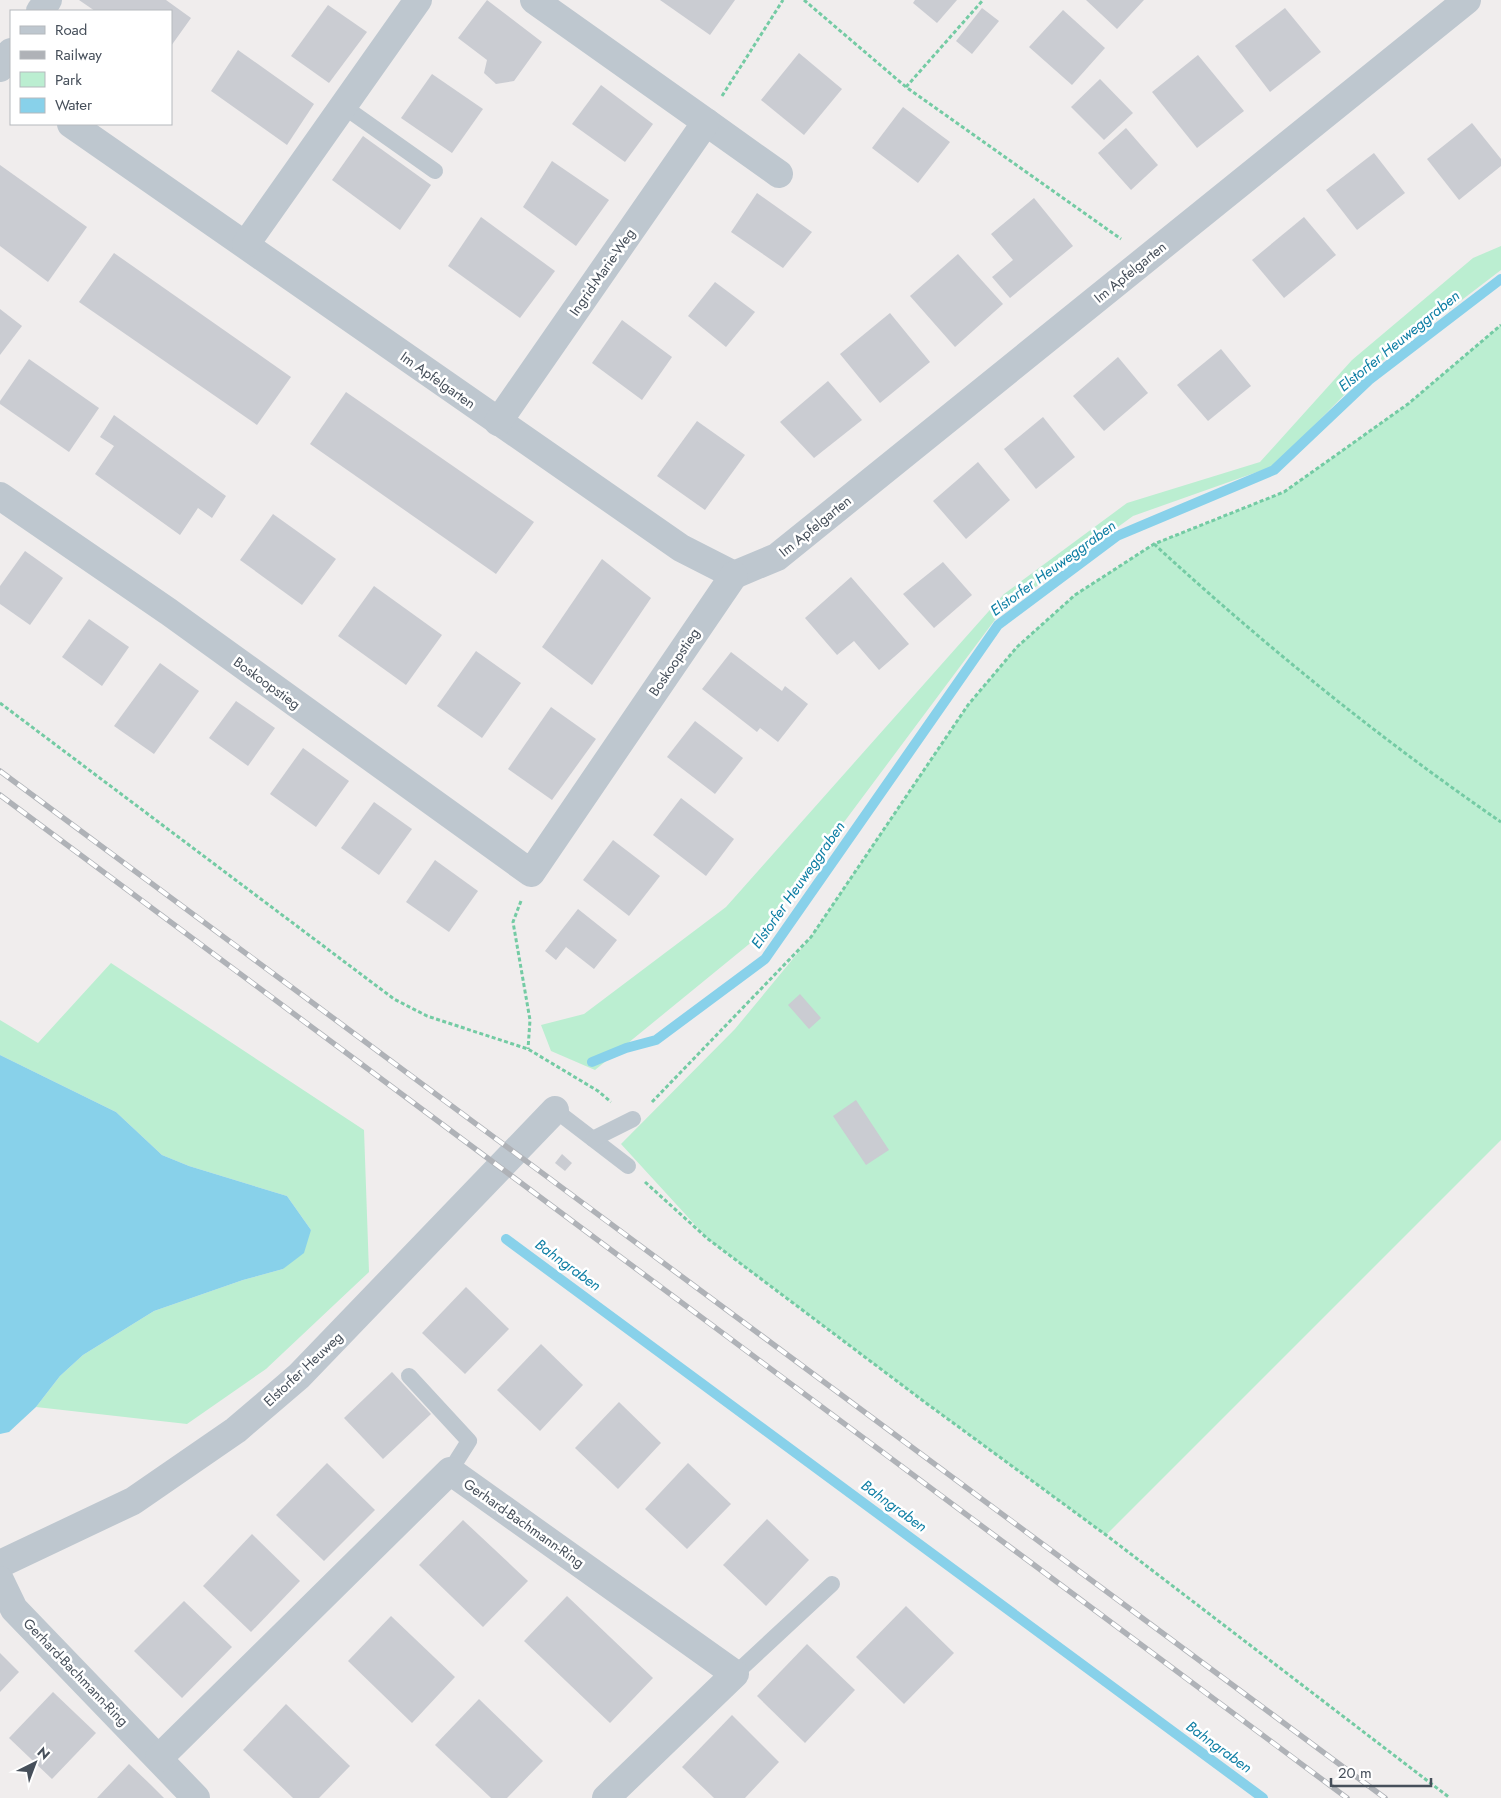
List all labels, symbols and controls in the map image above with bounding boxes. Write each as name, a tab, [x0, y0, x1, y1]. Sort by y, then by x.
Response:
legend	[10, 10, 172, 125]
text: Road	[55, 19, 87, 41]
text: Railway	[55, 44, 102, 66]
text: Park	[55, 69, 82, 91]
text: Water	[55, 94, 93, 116]
street label: Ingrid-Marie-Weg	[564, 224, 640, 320]
street label: Im Apfelgarten	[1090, 237, 1170, 307]
water label: Elstorfer Heuweggraben	[1333, 285, 1465, 397]
street label: Im Apfelgarten	[396, 347, 480, 413]
street label: Im Apfelgarten	[775, 491, 855, 561]
water label: Elstorfer Heuweggraben	[986, 515, 1120, 621]
street label: Boskoopstieg	[644, 624, 704, 700]
street label: Boskoopstieg	[230, 652, 304, 714]
water label: Elstorfer Heuweggraben	[746, 817, 850, 953]
water label: Bahngraben	[531, 1234, 605, 1296]
street label: Elstorfer Heuweg	[259, 1327, 347, 1411]
street label: Gerhard-Bachmann-Ring	[460, 1474, 588, 1572]
water label: Bahngraben	[857, 1475, 931, 1537]
street label: Gerhard-Bachmann-Ring	[19, 1613, 133, 1731]
water label: Bahngraben	[1182, 1716, 1256, 1778]
north arrow	[10, 1738, 60, 1788]
text: N	[33, 1742, 55, 1764]
scale bar	[1331, 1756, 1431, 1788]
text: 20 m	[1338, 1762, 1372, 1784]

